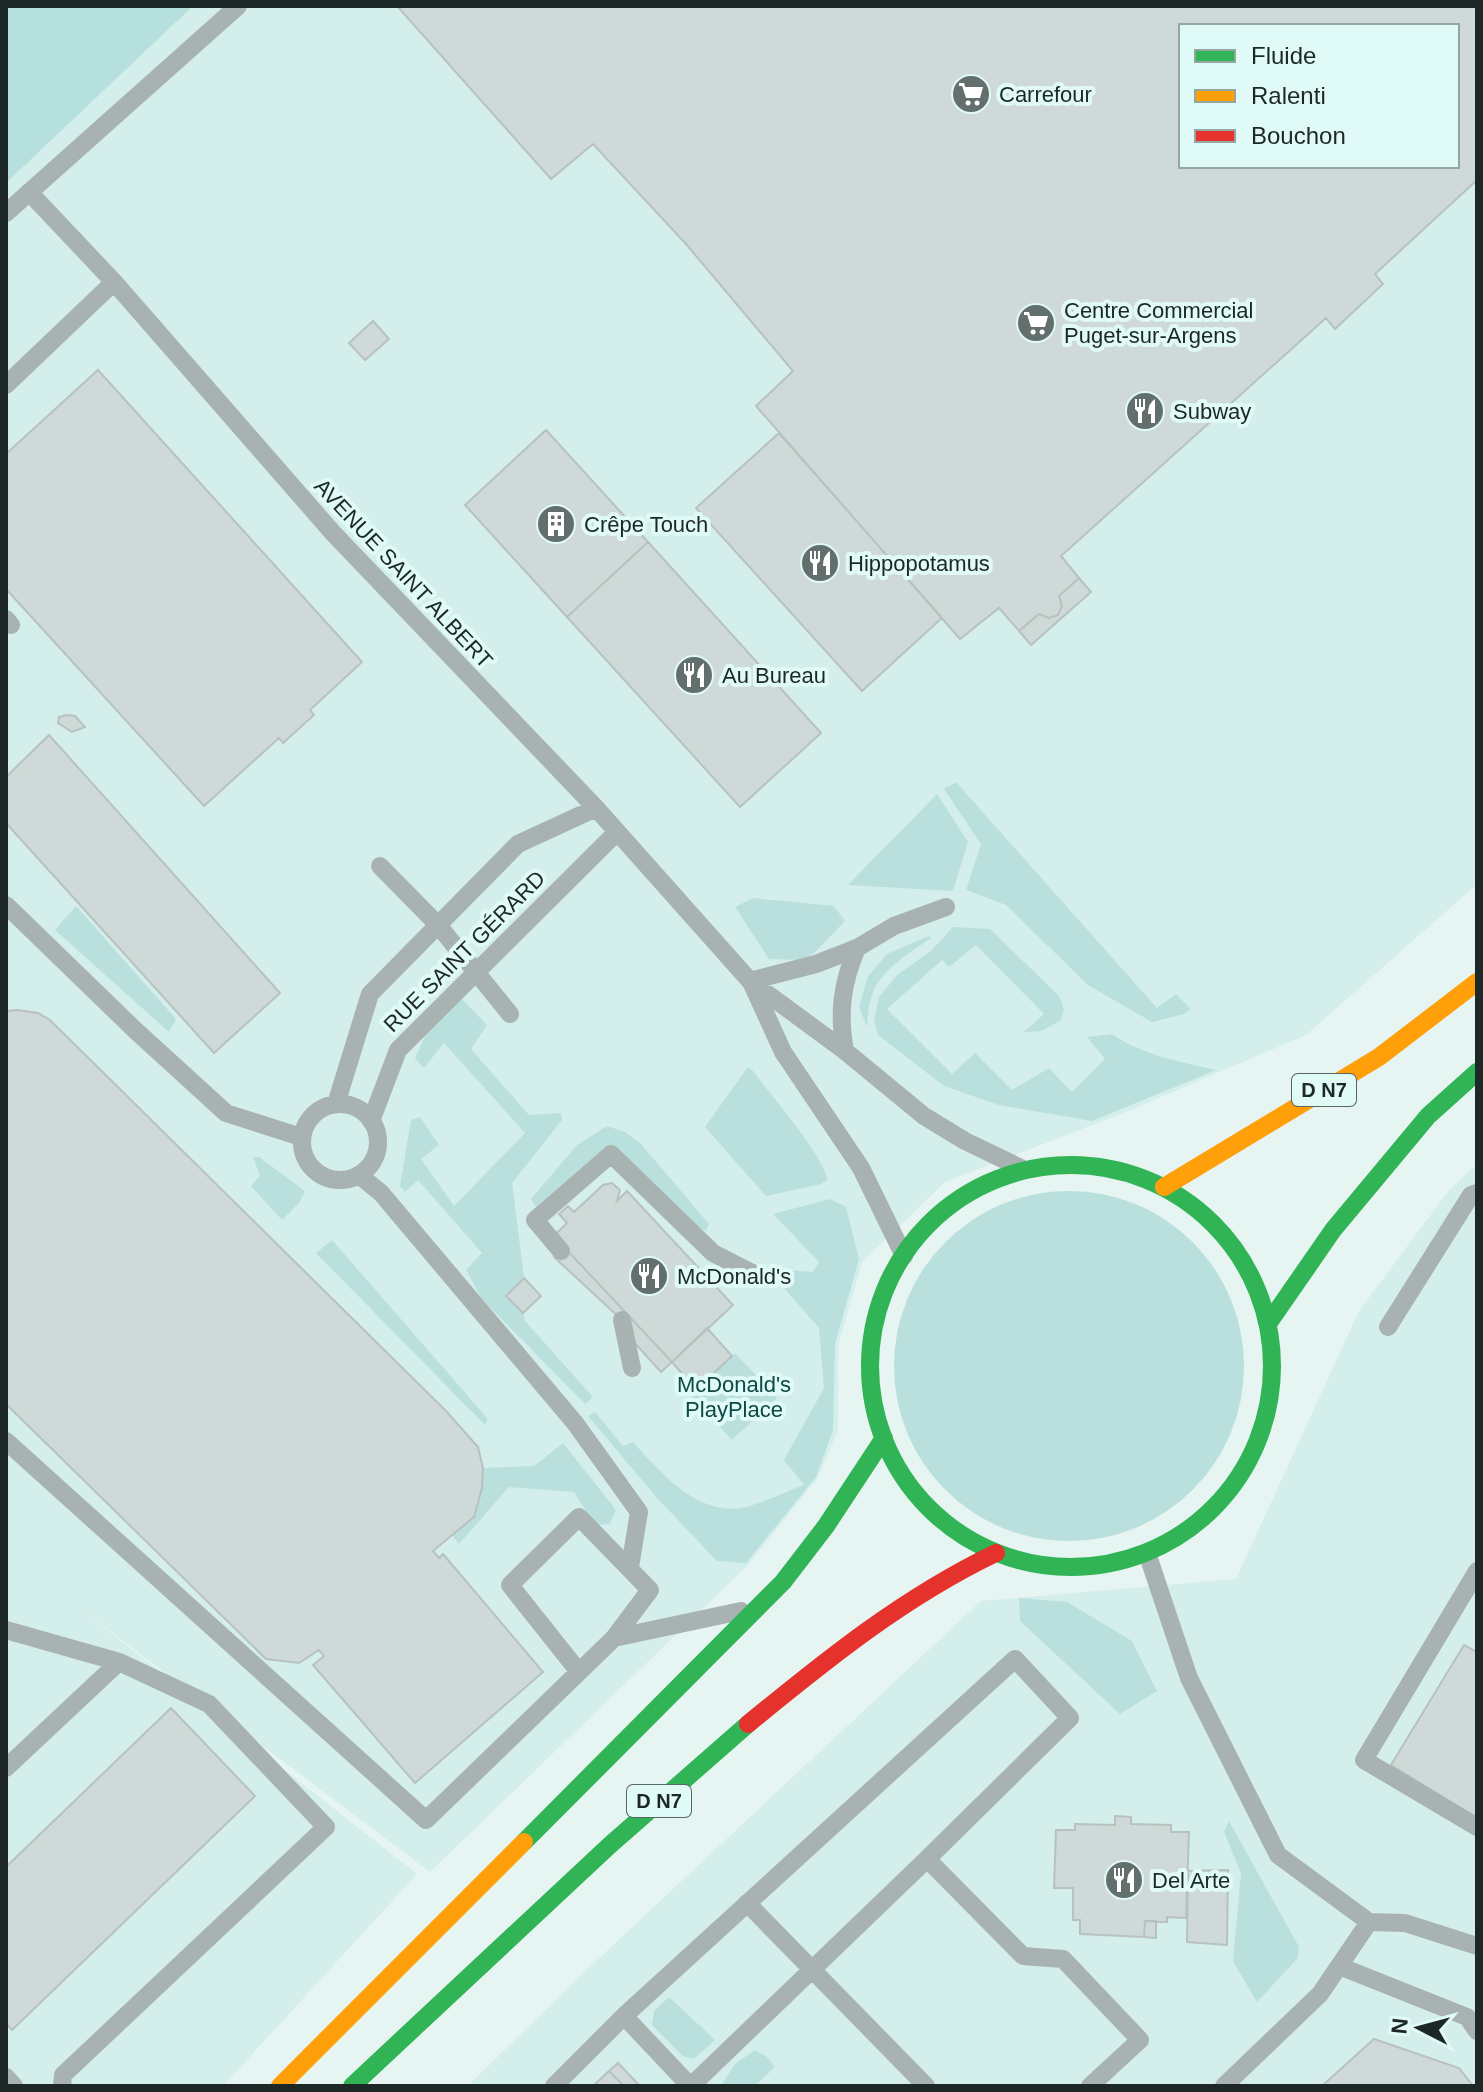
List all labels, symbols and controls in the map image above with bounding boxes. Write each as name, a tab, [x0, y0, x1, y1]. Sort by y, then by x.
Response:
legend	[1179, 24, 1459, 168]
text: Fluide	[1251, 42, 1316, 69]
supermarket icon: Carrefour	[950, 73, 992, 115]
place label: Carrefour	[999, 82, 1092, 107]
text: Ralenti	[1251, 82, 1326, 109]
text: Bouchon	[1251, 122, 1346, 149]
place label: Centre Commercial Puget-sur-Argens	[1064, 298, 1254, 348]
supermarket icon: Centre Commercial Puget-sur-Argens	[1015, 302, 1057, 344]
restaurant icon: Subway	[1124, 390, 1166, 432]
place label: Subway	[1173, 399, 1251, 424]
street label: AVENUE SAINT ALBERT	[309, 474, 498, 673]
building icon: Crêpe Touch	[535, 503, 577, 545]
place label: Crêpe Touch	[584, 512, 708, 537]
restaurant icon: Hippopotamus	[799, 542, 841, 584]
place label: Hippopotamus	[848, 551, 990, 576]
restaurant icon: Au Bureau	[673, 654, 715, 696]
place label: Au Bureau	[722, 663, 826, 688]
street label: RUE SAINT GÉRARD	[379, 866, 550, 1037]
road number: D N7	[1292, 1074, 1356, 1106]
restaurant icon: McDonald's	[628, 1255, 670, 1297]
place label: McDonald's	[677, 1264, 791, 1289]
park label: McDonald's PlayPlace	[677, 1372, 791, 1422]
road number: D N7	[627, 1785, 691, 1817]
restaurant icon: Del Arte	[1103, 1859, 1145, 1901]
place label: Del Arte	[1152, 1868, 1230, 1893]
north arrow	[1379, 1988, 1459, 2068]
text: N	[1386, 2017, 1413, 2035]

